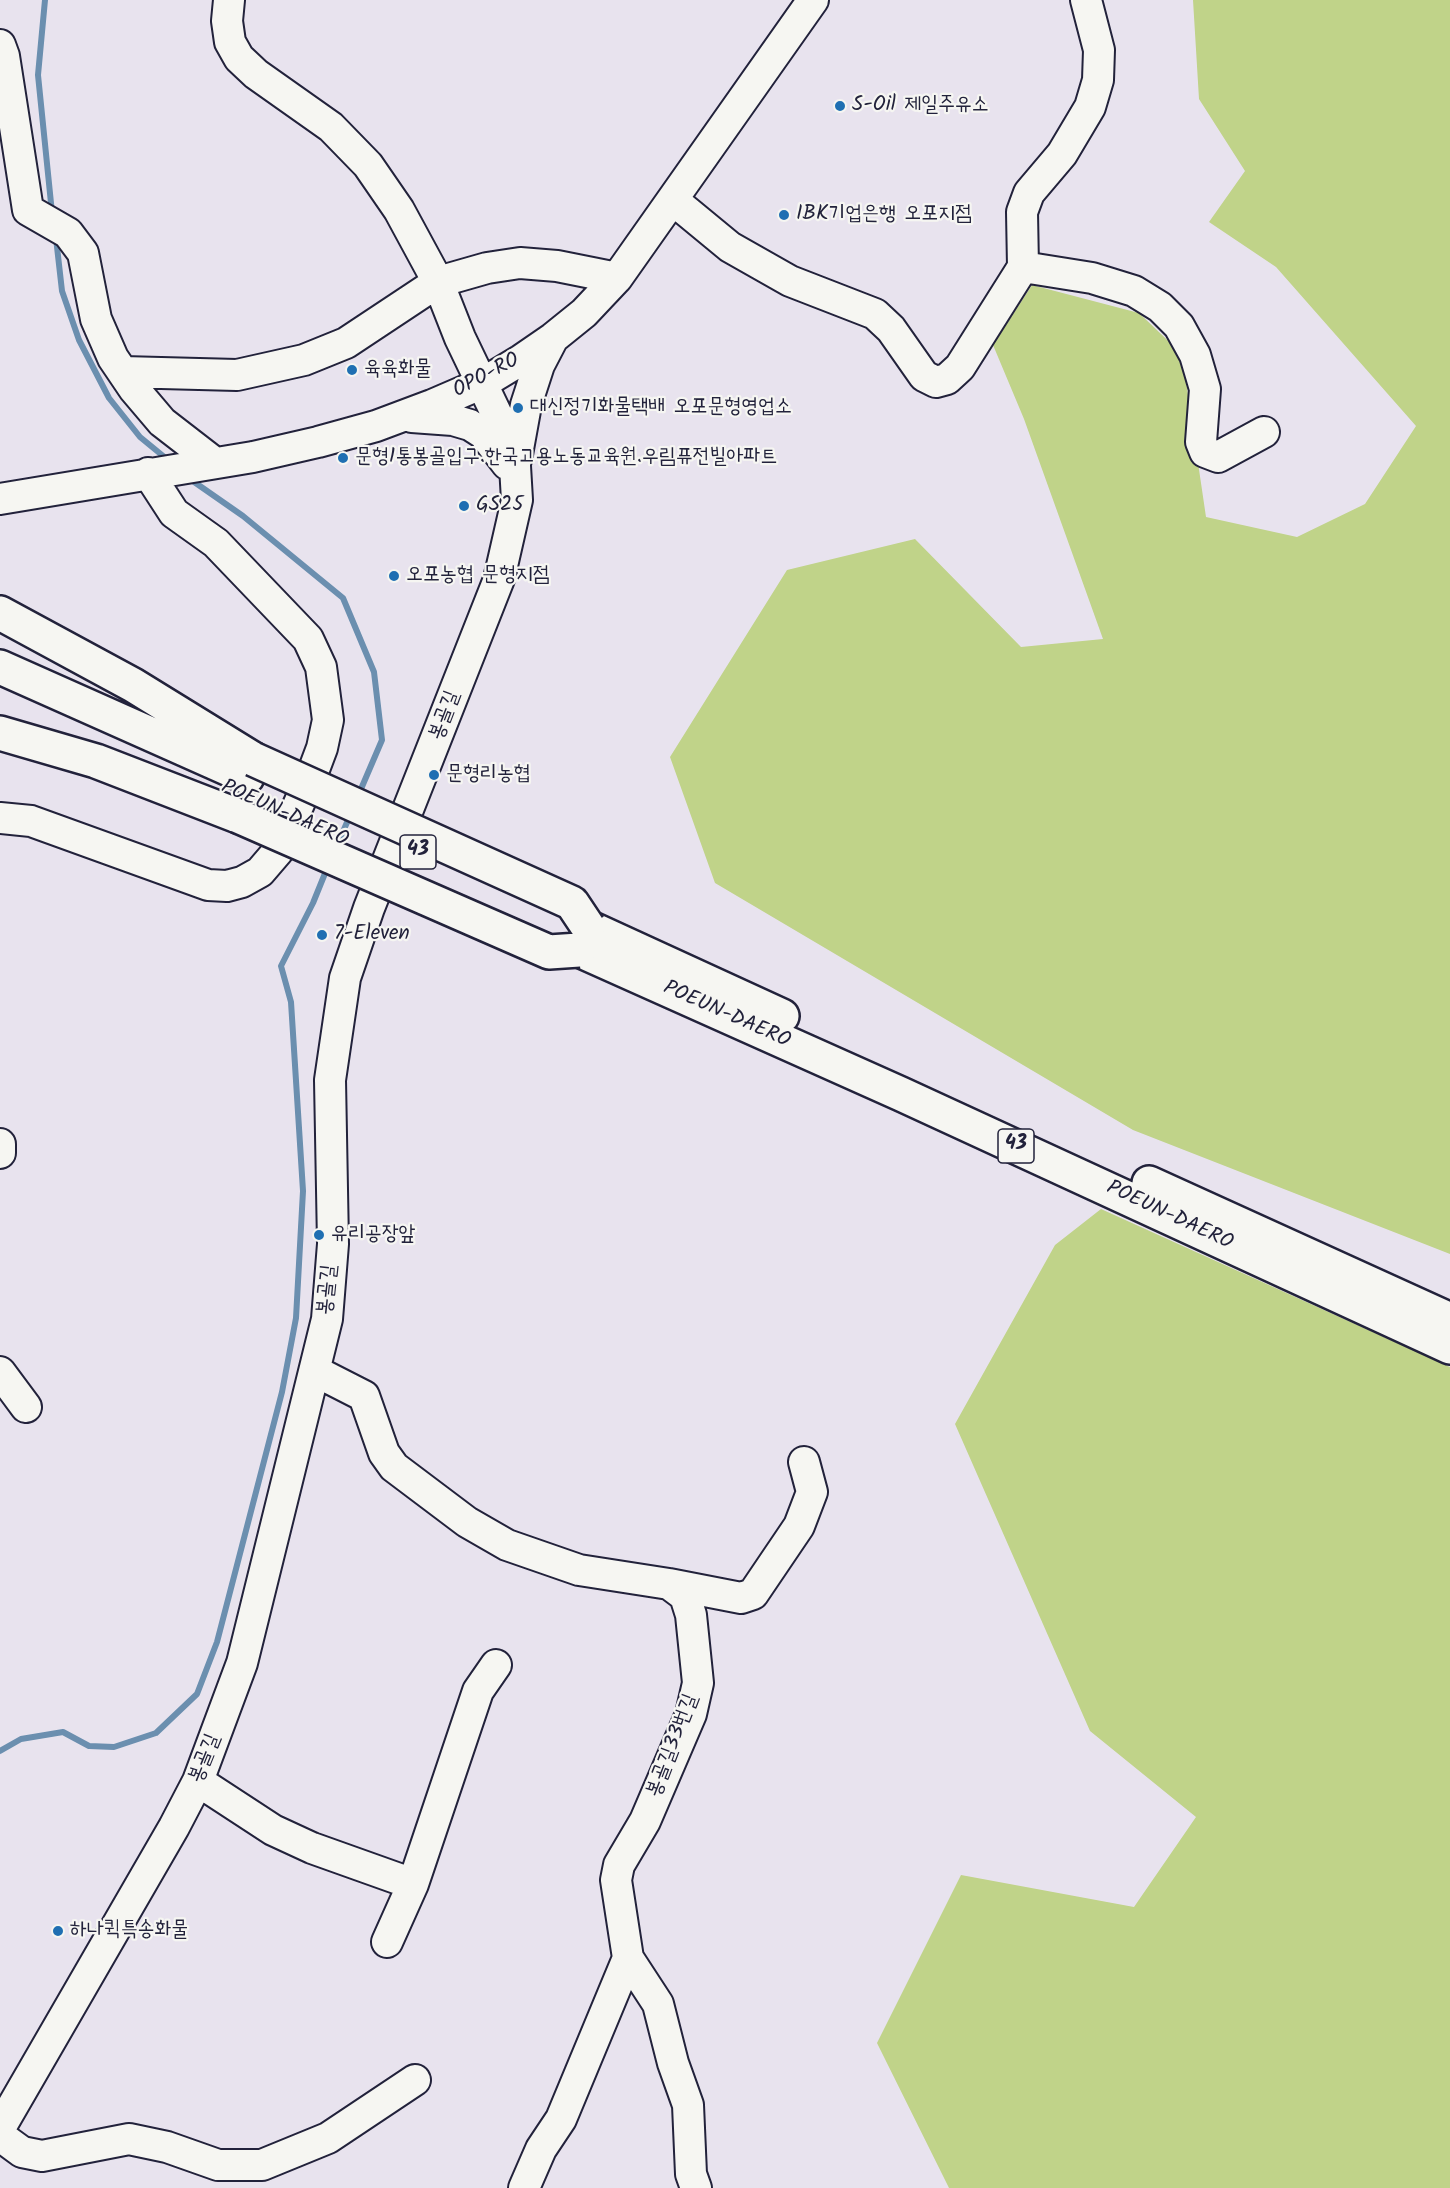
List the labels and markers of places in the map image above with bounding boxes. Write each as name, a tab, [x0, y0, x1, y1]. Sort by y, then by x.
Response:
place label: S-Oil 제일주유소	[852, 93, 989, 119]
marker: S-Oil 제일주유소	[833, 99, 847, 113]
place label: IBK기업은행 오포지점	[796, 202, 972, 228]
marker: IBK기업은행 오포지점	[777, 208, 791, 222]
place label: 육육화물	[364, 357, 432, 383]
marker: 육육화물	[345, 363, 359, 377]
place label: 대신정기화물택배 오포문형영업소	[530, 395, 792, 421]
marker: 대신정기화물택배 오포문형영업소	[511, 401, 525, 415]
place label: 문형1통봉골입구.한국고용노동교육원.우림퓨전빌아파트	[355, 445, 777, 471]
marker: 문형1통봉골입구.한국고용노동교육원.우림퓨전빌아파트	[336, 451, 350, 465]
place label: GS25	[476, 493, 523, 519]
marker: GS25	[457, 499, 471, 513]
place label: 오포농협 문형지점	[406, 563, 550, 589]
marker: 오포농협 문형지점	[387, 569, 401, 583]
place label: 문형리농협	[446, 762, 530, 788]
marker: 문형리농협	[427, 768, 441, 782]
place label: 7-Eleven	[334, 922, 410, 948]
marker: 7-Eleven	[315, 928, 329, 942]
place label: 유리공장앞	[331, 1222, 415, 1248]
marker: 유리공장앞	[312, 1228, 326, 1242]
place label: 하나퀵특송화물	[70, 1918, 188, 1944]
marker: 하나퀵특송화물	[51, 1924, 65, 1938]

